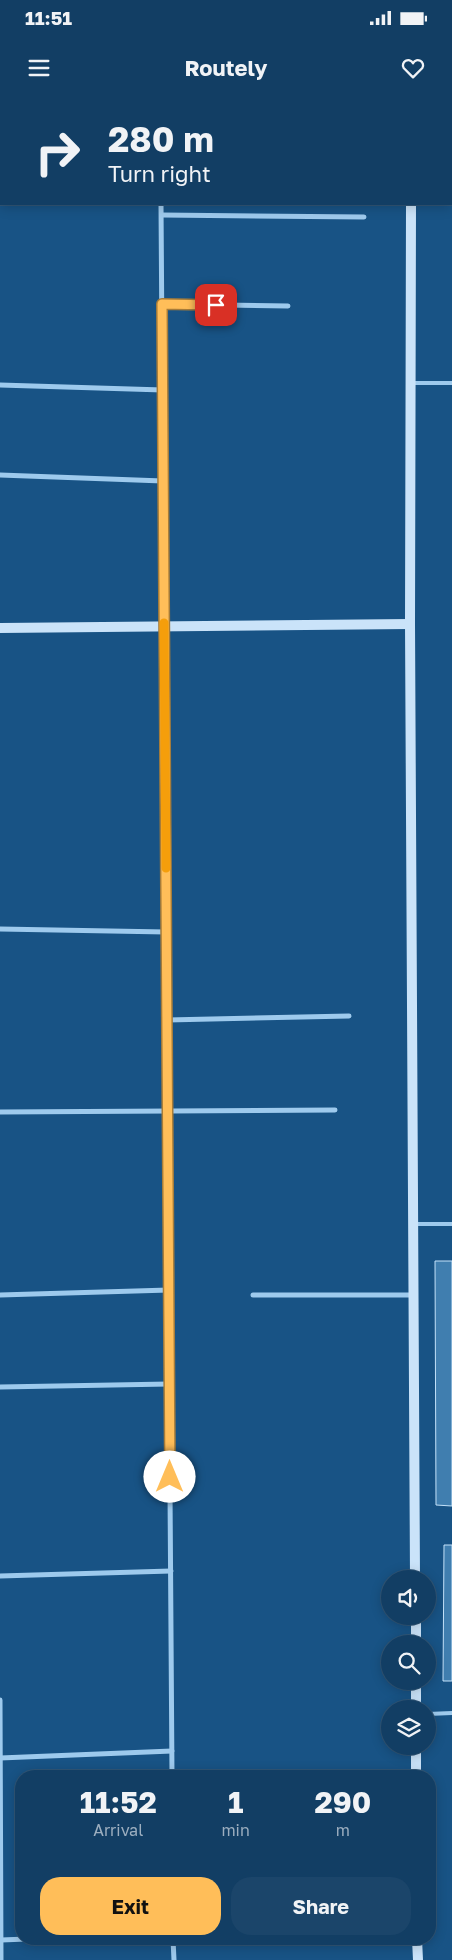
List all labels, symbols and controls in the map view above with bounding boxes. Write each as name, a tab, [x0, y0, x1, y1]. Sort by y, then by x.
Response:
text: 11:51	[25, 6, 72, 29]
icon: menu	[25, 54, 53, 82]
text: Routely	[184, 54, 268, 81]
icon: heart	[399, 54, 427, 82]
text: 280 m	[108, 118, 214, 160]
icon: right	[25, 120, 90, 185]
text: Turn right	[108, 160, 211, 187]
pin	[195, 284, 237, 326]
icon: arrive	[202, 291, 230, 319]
position arrow	[143, 1450, 195, 1502]
map controls	[381, 1570, 436, 1755]
button: sound	[381, 1570, 436, 1625]
button: search	[381, 1635, 436, 1690]
button: layers	[381, 1700, 436, 1755]
text: 11:52	[80, 1784, 157, 1820]
text: 1	[228, 1784, 243, 1820]
text: 290	[314, 1784, 371, 1820]
text: Arrival	[93, 1820, 143, 1840]
text: min	[221, 1820, 250, 1840]
text: m	[336, 1820, 350, 1840]
button: Exit	[40, 1877, 221, 1935]
button: Share	[231, 1877, 411, 1935]

